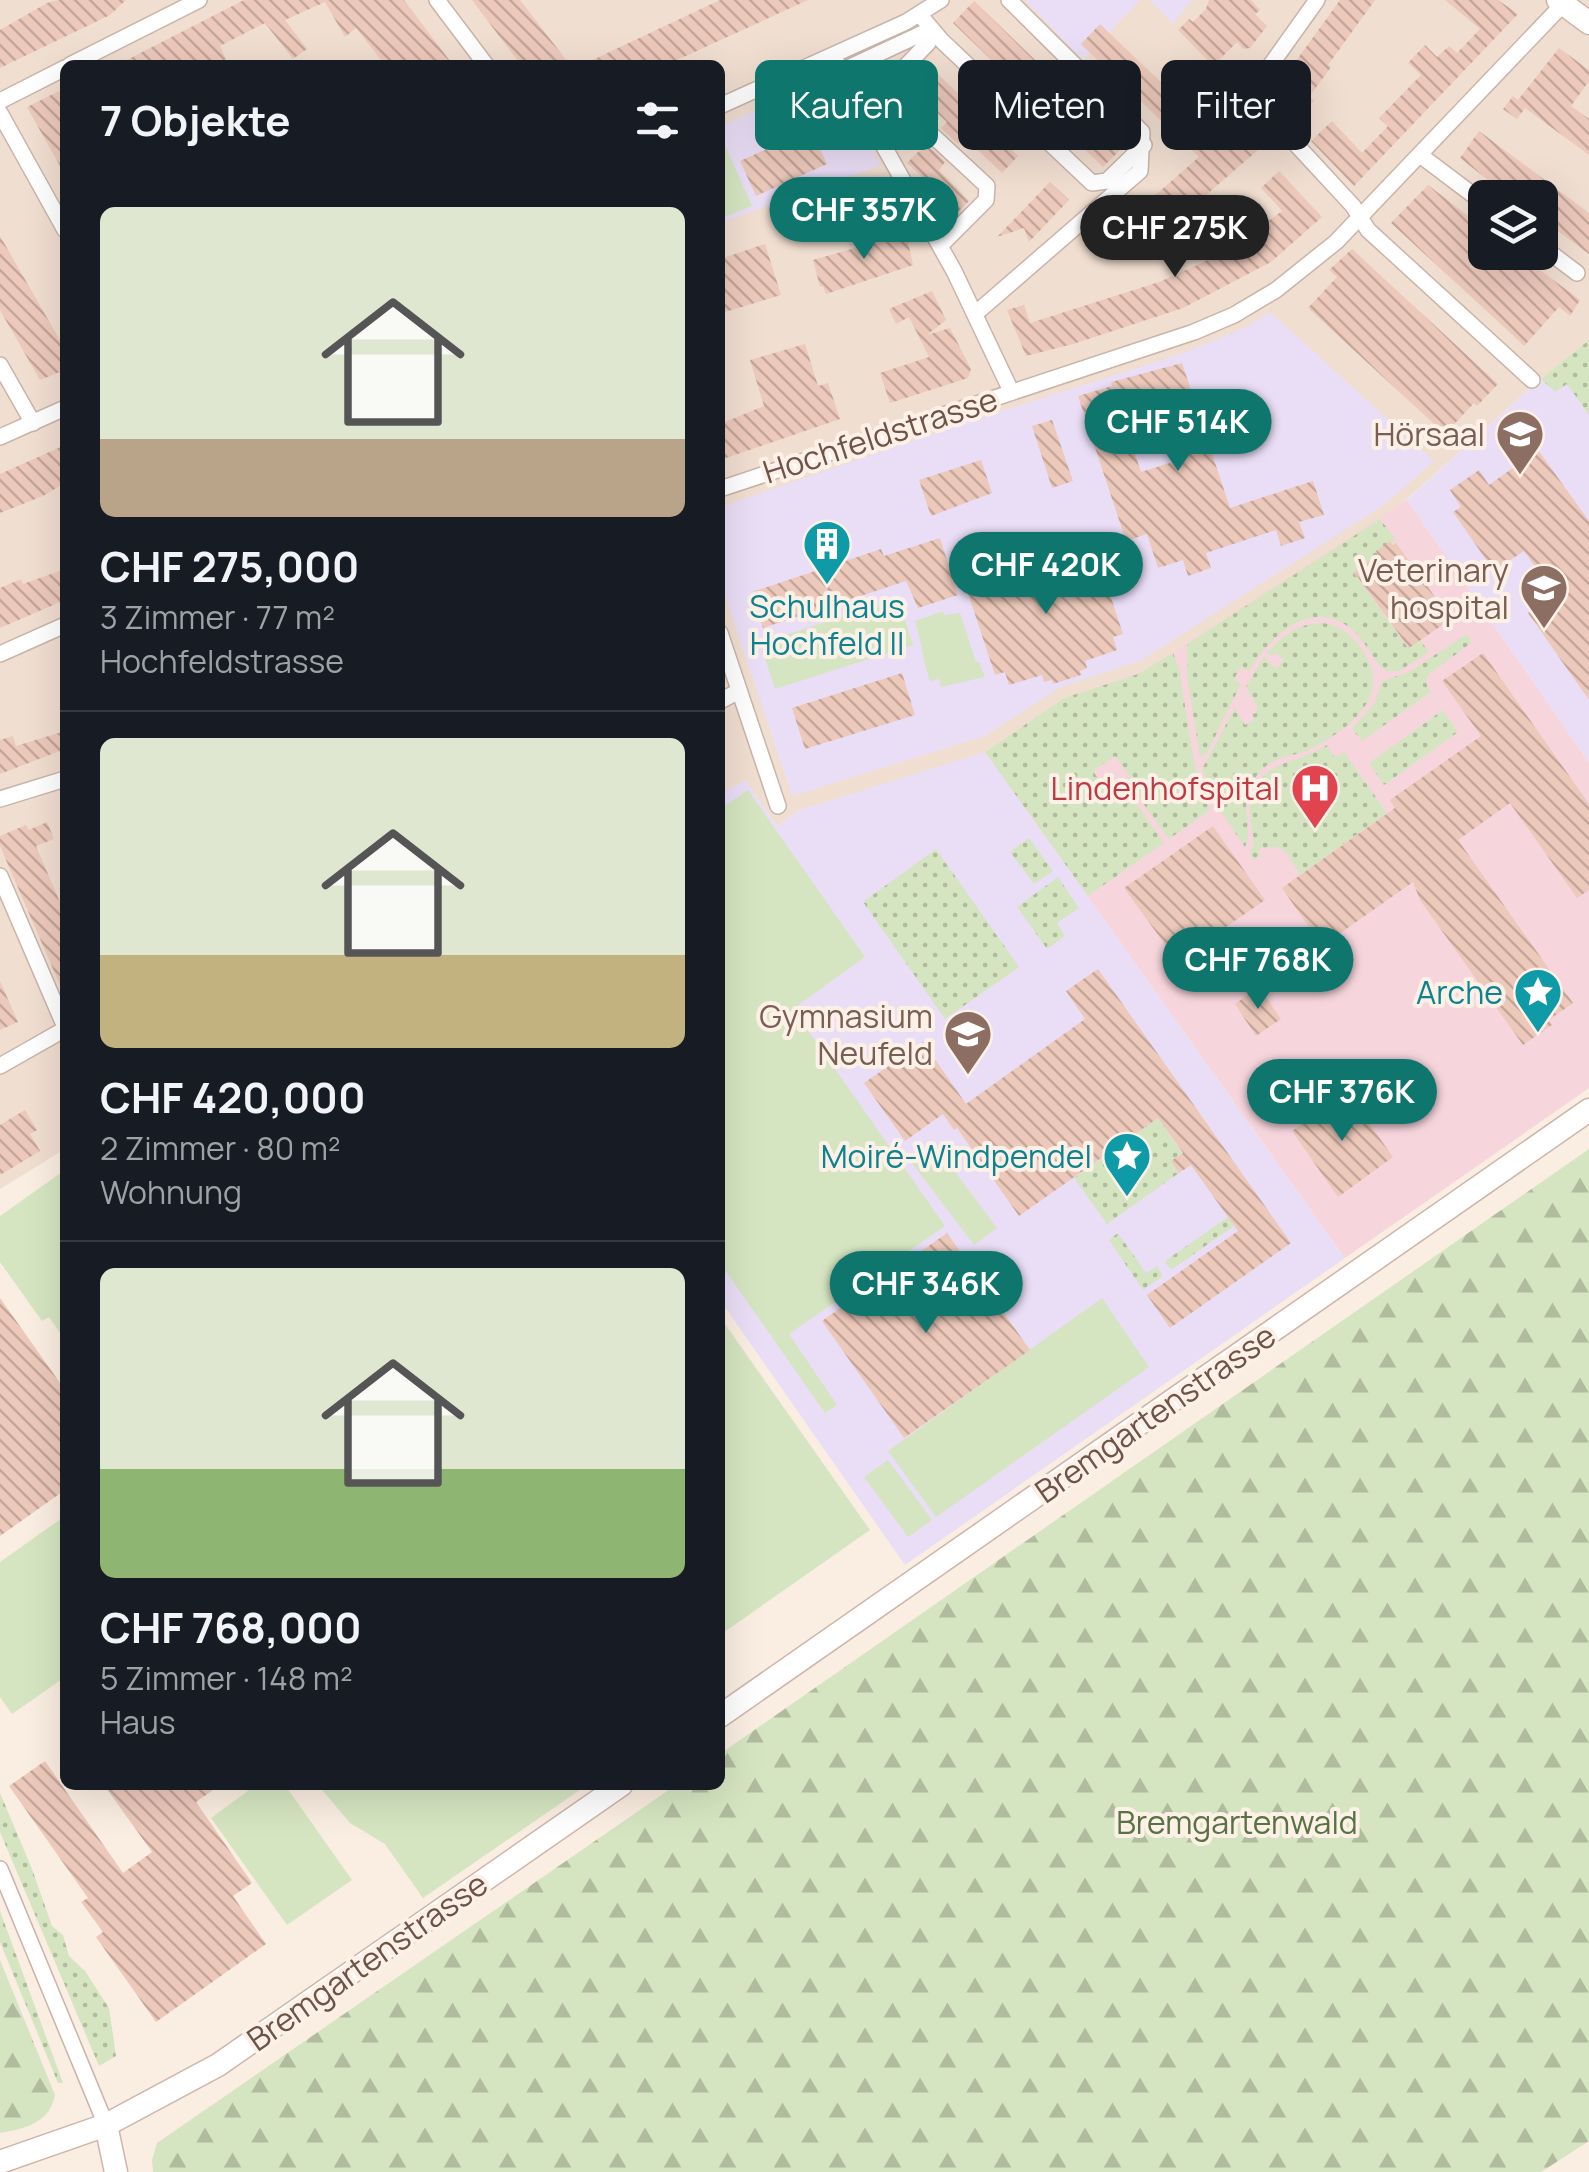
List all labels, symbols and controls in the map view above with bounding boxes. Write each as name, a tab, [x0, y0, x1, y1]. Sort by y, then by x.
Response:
chip: Kaufen	[755, 60, 938, 150]
chip: Mieten	[958, 60, 1141, 150]
chip: Filter	[1161, 60, 1311, 150]
text: 7 Objekte	[100, 91, 290, 149]
icon: filters	[630, 93, 685, 148]
pin: CHF 357K	[761, 177, 967, 262]
map controls	[1468, 180, 1558, 270]
button: layers	[1468, 180, 1558, 270]
text: CHF 357K	[791, 187, 937, 231]
pin: CHF 275K	[1072, 195, 1278, 280]
text: CHF 275K	[1102, 205, 1248, 249]
icon: home	[303, 272, 483, 452]
street label: Hochfeldstrasse	[757, 376, 1003, 494]
pin: CHF 514K	[1075, 389, 1281, 474]
text: CHF 514K	[1107, 399, 1249, 443]
school or university icon: Hörsaal	[1494, 408, 1546, 476]
place label: Hörsaal	[1373, 412, 1485, 456]
building icon: Schulhaus Hochfeld II	[801, 518, 853, 586]
pin: CHF 420K	[943, 532, 1149, 617]
text: CHF 275,000	[100, 537, 359, 595]
text: CHF 420K	[971, 542, 1121, 586]
place label: Veterinary hospital	[1358, 548, 1509, 629]
school or university icon: Veterinary hospital	[1518, 562, 1570, 630]
place label: Schulhaus Hochfeld II	[749, 584, 905, 665]
text: 3 Zimmer · 77 m²	[100, 595, 335, 639]
text: Hochfeldstrasse	[100, 639, 344, 683]
hospital icon: Lindenhofspital	[1289, 762, 1341, 830]
place label: Lindenhofspital	[1051, 766, 1280, 810]
icon: home	[303, 803, 483, 983]
pin: CHF 768K	[1155, 927, 1361, 1012]
text: CHF 768K	[1184, 937, 1332, 981]
place icon: Arche	[1512, 966, 1564, 1034]
place label: Arche	[1416, 970, 1503, 1014]
place label: Gymnasium Neufeld	[759, 994, 933, 1075]
school or university icon: Gymnasium Neufeld	[942, 1008, 994, 1076]
pin: CHF 376K	[1239, 1059, 1445, 1144]
text: CHF 420,000	[100, 1068, 366, 1126]
text: CHF 376K	[1269, 1069, 1415, 1113]
text: 2 Zimmer · 80 m²	[100, 1126, 341, 1170]
place icon: Moiré-Windpendel	[1101, 1130, 1153, 1198]
place label: Moiré-Windpendel	[821, 1134, 1092, 1178]
text: Wohnung	[100, 1170, 242, 1214]
pin: CHF 346K	[823, 1251, 1029, 1336]
text: CHF 346K	[852, 1261, 1000, 1305]
street label: Bremgartenstrasse	[1026, 1313, 1284, 1513]
icon: home	[303, 1333, 483, 1513]
text: CHF 768,000	[100, 1598, 362, 1656]
text: 5 Zimmer · 148 m²	[100, 1656, 353, 1700]
text: Haus	[100, 1700, 176, 1744]
park label: Bremgartenwald	[1116, 1800, 1358, 1844]
street label: Bremgartenstrasse	[238, 1861, 496, 2061]

